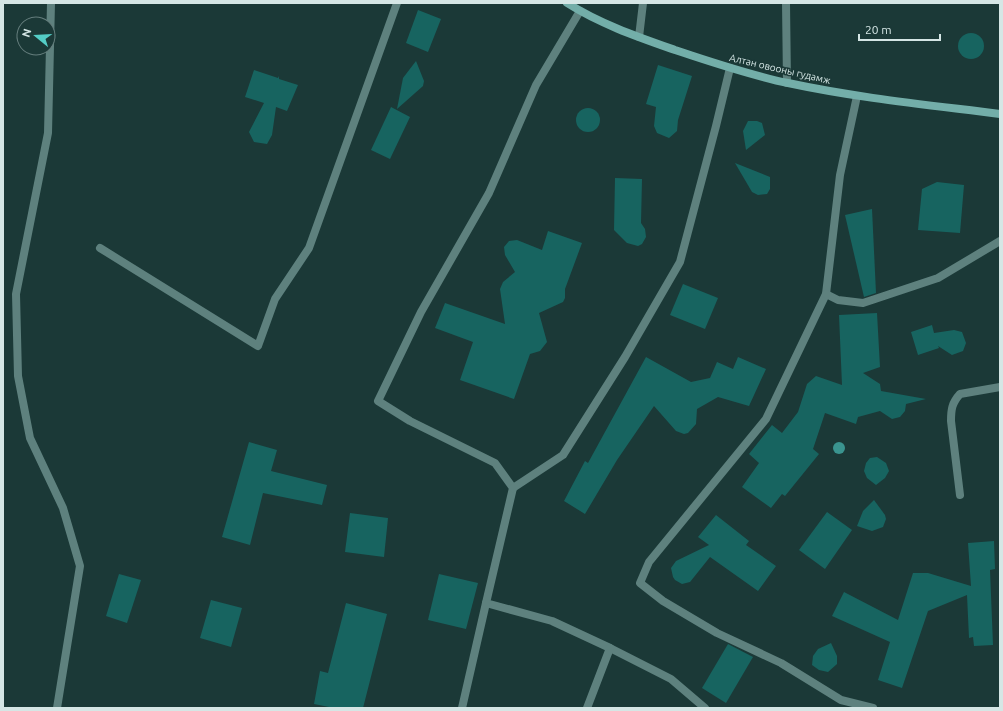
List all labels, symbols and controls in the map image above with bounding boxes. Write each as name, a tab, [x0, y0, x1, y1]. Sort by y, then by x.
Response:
north arrow	[16, 16, 56, 56]
scale bar	[859, 16, 940, 42]
text: 20 m	[865, 23, 892, 36]
text: N	[20, 27, 33, 39]
street label: Алтан овооны гудамж	[728, 52, 832, 86]

